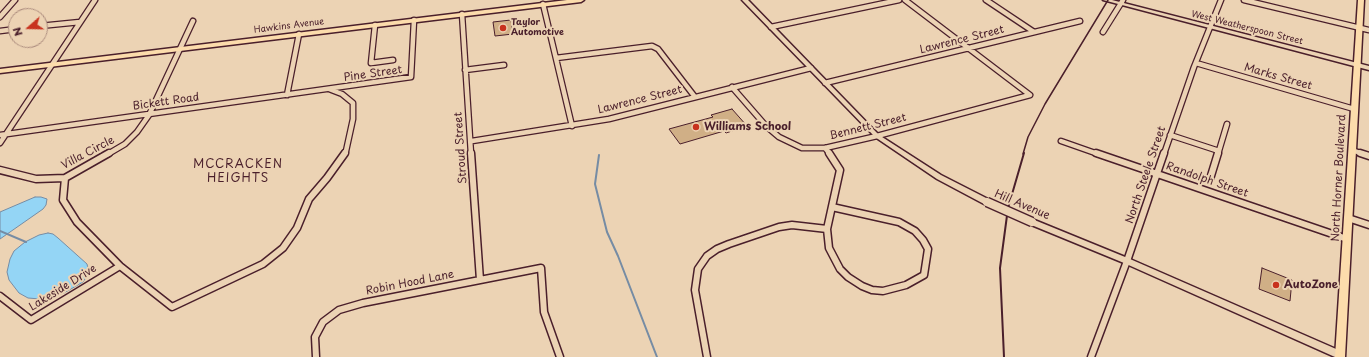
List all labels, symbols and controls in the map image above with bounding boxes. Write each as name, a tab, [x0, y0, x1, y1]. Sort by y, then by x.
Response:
north arrow	[8, 8, 48, 48]
street label: West Weatherspoon Street	[1190, 9, 1304, 47]
street label: Hawkins Avenue	[253, 16, 325, 36]
place label: Taylor Automotive	[511, 18, 564, 39]
marker: Taylor Automotive	[498, 23, 508, 33]
street label: Lawrence Street	[918, 23, 1006, 57]
text: N	[8, 25, 27, 39]
street label: Marks Street	[1242, 61, 1314, 93]
street label: Pine Street	[343, 63, 403, 85]
street label: Lawrence Street	[596, 83, 684, 117]
street label: Bickett Road	[132, 91, 200, 113]
street label: Bennett Street	[828, 111, 908, 143]
street label: Stroud Street	[452, 112, 470, 184]
street label: North Horner Boulevard	[1329, 114, 1349, 242]
place label: Williams School	[704, 120, 791, 134]
marker: Williams School	[691, 122, 701, 132]
street label: North Steele Street	[1123, 125, 1169, 225]
street label: Villa Circle	[59, 133, 117, 173]
district label: MCCRACKEN HEIGHTS	[193, 158, 283, 186]
street label: Randolph Street	[1164, 160, 1250, 200]
street label: Hill Avenue	[992, 187, 1052, 223]
street label: Lakeside Drive	[27, 262, 99, 314]
street label: Robin Hood Lane	[365, 268, 455, 298]
place label: AutoZone	[1284, 278, 1338, 292]
marker: AutoZone	[1271, 280, 1281, 290]

